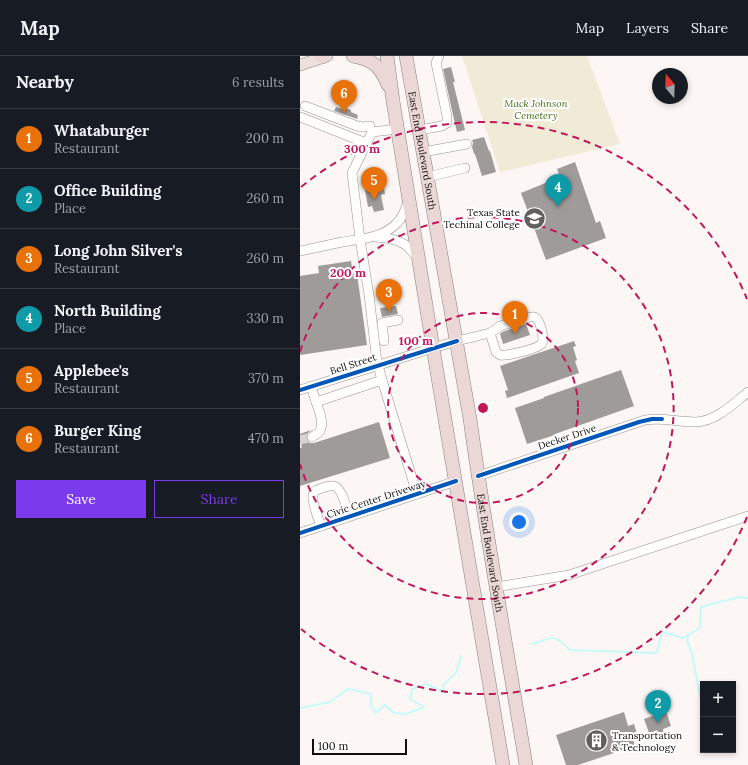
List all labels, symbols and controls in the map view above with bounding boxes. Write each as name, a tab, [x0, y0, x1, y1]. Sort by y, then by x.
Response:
text: Map	[20, 16, 60, 40]
text: Map	[576, 19, 604, 37]
text: Layers	[626, 19, 669, 37]
text: Share	[691, 19, 728, 37]
north arrow	[652, 68, 688, 104]
text: Nearby	[16, 71, 74, 93]
text: 6 results	[232, 74, 284, 91]
pin: 6	[331, 80, 357, 113]
street label: East End Boulevard South	[406, 90, 439, 211]
park label: Mack Johnson Cemetery	[504, 97, 569, 122]
text: Whataburger	[54, 121, 149, 140]
text: 1	[26, 130, 32, 147]
text: 200 m	[246, 130, 284, 147]
text: Restaurant	[54, 140, 120, 157]
text: 300 m	[344, 141, 380, 156]
pin: 5	[361, 167, 387, 200]
pin: 4	[545, 174, 571, 207]
text: Office Building	[54, 181, 161, 200]
text: 2	[26, 190, 32, 207]
text: 260 m	[246, 190, 284, 207]
text: Place	[54, 200, 86, 217]
school or university icon: Texas State Techinal College	[522, 205, 548, 231]
place label: Texas State Techinal College	[443, 206, 521, 231]
text: Long John Silver's	[54, 241, 182, 260]
text: 3	[25, 250, 33, 267]
text: 260 m	[246, 250, 284, 267]
text: Restaurant	[54, 260, 120, 277]
text: 200 m	[330, 265, 366, 280]
pin: 3	[376, 279, 402, 312]
text: North Building	[54, 301, 161, 320]
pin: 1	[502, 301, 528, 334]
text: 4	[25, 310, 33, 327]
text: 330 m	[246, 310, 284, 327]
text: Place	[54, 320, 86, 337]
text: 100 m	[399, 333, 433, 348]
street label: Bell Street	[328, 350, 378, 378]
text: Applebee's	[54, 361, 129, 380]
text: 5	[25, 370, 33, 387]
text: 370 m	[248, 370, 284, 387]
text: Restaurant	[54, 380, 120, 397]
centre of rings	[476, 401, 490, 415]
text: Burger King	[54, 421, 141, 440]
street label: Decker Drive	[536, 421, 598, 453]
text: 6	[25, 430, 33, 447]
text: 470 m	[248, 430, 284, 447]
text: Restaurant	[54, 440, 120, 457]
street label: Civic Center Driveway	[325, 477, 428, 521]
button: Save	[16, 480, 146, 518]
button: Share	[154, 480, 284, 518]
street label: East End Boulevard South	[474, 493, 507, 613]
your location	[509, 512, 529, 532]
map controls	[700, 681, 736, 753]
button: +	[700, 681, 736, 717]
pin: 2	[645, 690, 671, 723]
button: −	[700, 717, 736, 753]
building icon: Transportation & Technology	[583, 728, 609, 754]
place label: Transportation & Technology	[612, 729, 682, 754]
scale bar	[312, 737, 407, 756]
text: 100 m	[318, 739, 348, 753]

